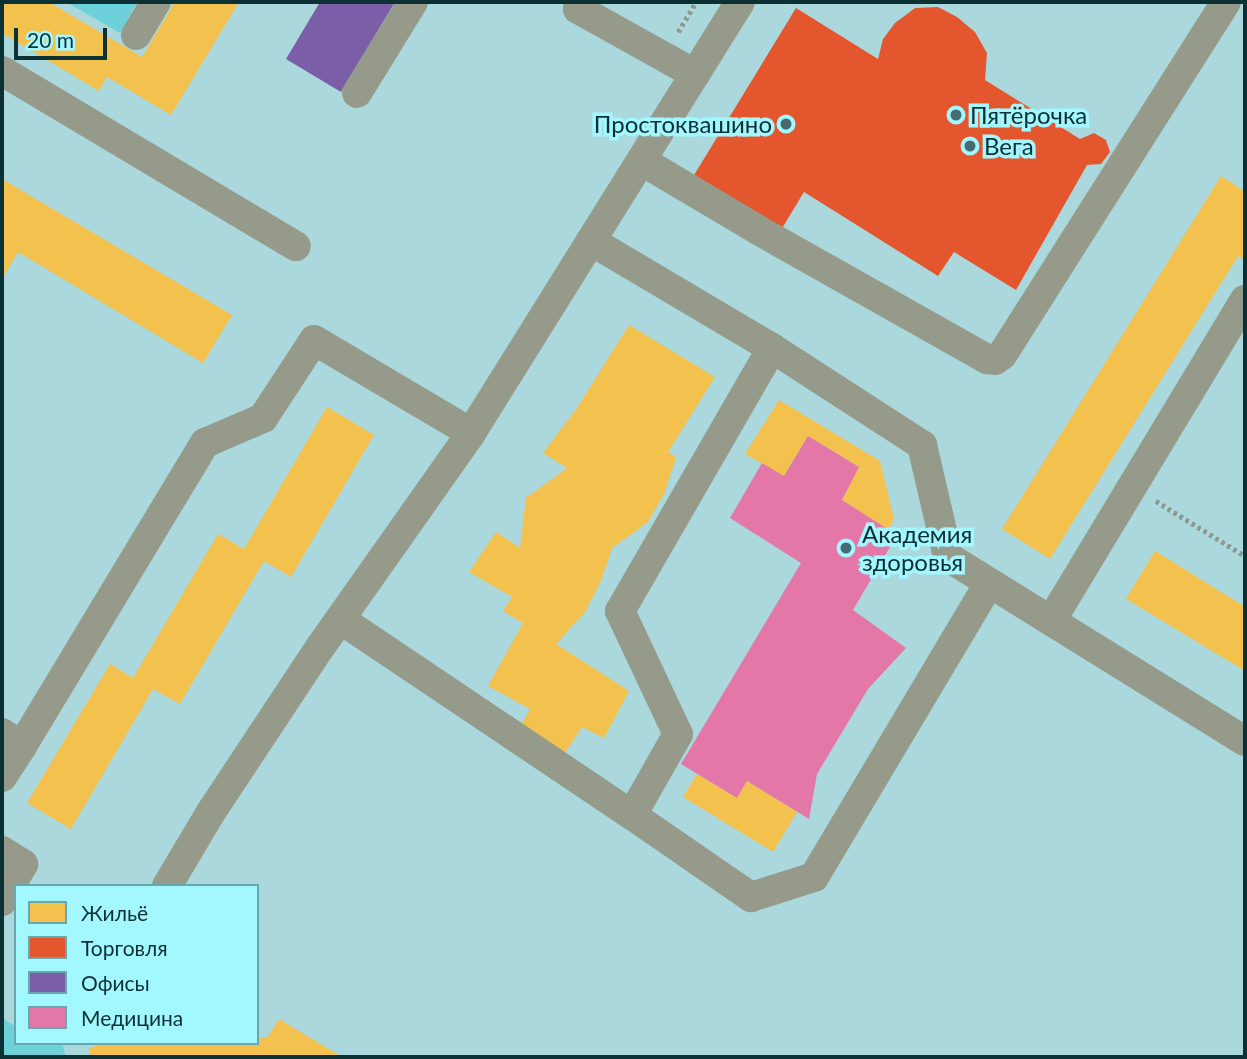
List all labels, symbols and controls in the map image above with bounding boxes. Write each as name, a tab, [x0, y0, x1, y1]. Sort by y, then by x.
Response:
scale bar	[18, 14, 110, 58]
text: 20 m	[27, 27, 74, 52]
place label: Пятёрочка	[970, 101, 1087, 129]
marker: Пятёрочка	[948, 107, 964, 123]
place label: Простоквашино	[594, 110, 772, 138]
marker: Простоквашино	[778, 116, 794, 132]
place label: Вега	[984, 132, 1034, 160]
marker: Вега	[962, 138, 978, 154]
place label: Академия здоровья	[862, 520, 972, 576]
marker: Академия здоровья	[836, 538, 856, 558]
legend	[14, 884, 259, 1045]
text: Жильё	[81, 900, 148, 925]
text: Торговля	[81, 935, 168, 960]
text: Офисы	[81, 970, 150, 995]
text: Медицина	[81, 1005, 183, 1030]

